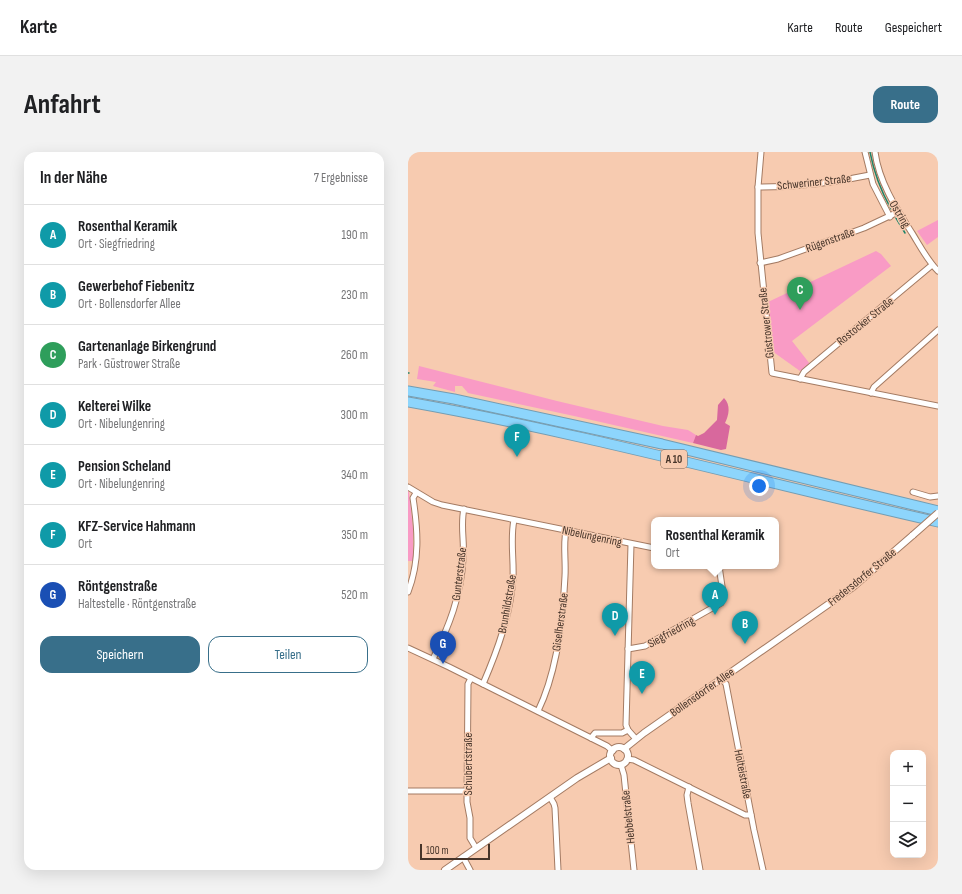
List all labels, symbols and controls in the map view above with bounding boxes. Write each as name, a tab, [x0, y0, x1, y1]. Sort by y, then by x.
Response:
text: Karte	[20, 16, 57, 39]
text: Karte	[787, 19, 813, 36]
text: Route	[835, 19, 863, 36]
text: Gespeichert	[885, 19, 942, 36]
button: Route	[873, 86, 938, 123]
text: Anfahrt	[24, 88, 101, 121]
text: In der Nähe	[40, 168, 107, 188]
text: 7 Ergebnisse	[314, 170, 368, 186]
street label: Schweriner Straße	[776, 171, 852, 194]
street label: Ostring	[886, 198, 914, 231]
text: Rosenthal Keramik	[78, 217, 177, 236]
street label: Rügenstraße	[804, 225, 857, 256]
text: A	[50, 227, 56, 243]
text: 190 m	[341, 227, 368, 243]
text: Ort · Siegfriedring	[78, 236, 155, 252]
text: Gewerbehof Fiebenitz	[78, 277, 195, 296]
pin: C	[787, 277, 813, 310]
text: B	[50, 287, 56, 303]
text: 230 m	[341, 287, 368, 303]
street label: Güstrower Straße	[755, 287, 778, 359]
street label: Rostocker Straße	[834, 294, 897, 349]
text: Ort · Bollensdorfer Allee	[78, 296, 181, 312]
text: Gartenanlage Birkengrund	[78, 337, 216, 356]
text: C	[50, 347, 56, 363]
text: 260 m	[341, 347, 368, 363]
text: Park · Güstrower Straße	[78, 356, 180, 372]
text: Kelterei Wilke	[78, 397, 151, 416]
text: D	[50, 407, 56, 423]
text: 300 m	[341, 407, 368, 423]
text: Ort · Nibelungenring	[78, 416, 165, 432]
pin: F	[504, 424, 530, 457]
road number: A 10	[661, 450, 687, 468]
text: Pension Scheland	[78, 457, 171, 476]
text: E	[50, 467, 56, 483]
text: 340 m	[341, 467, 368, 483]
text: Ort · Nibelungenring	[78, 476, 165, 492]
your location	[749, 476, 769, 496]
text: KFZ-Service Hahmann	[78, 517, 196, 536]
popup	[651, 517, 779, 569]
street label: Nibelungenring	[561, 523, 623, 550]
text: Rosenthal Keramik	[665, 526, 765, 545]
text: F	[50, 527, 56, 543]
text: 350 m	[341, 527, 368, 543]
text: Ort	[78, 536, 92, 552]
text: Ort	[665, 545, 680, 561]
street label: Fredersdorfer Straße	[825, 545, 900, 609]
street label: Gunterstraße	[449, 546, 470, 602]
street label: Brunhildstraße	[495, 573, 520, 635]
text: Röntgenstraße	[78, 577, 157, 596]
pin: A	[702, 582, 728, 615]
text: G	[50, 587, 56, 603]
text: 520 m	[341, 587, 368, 603]
street label: Giselherstraße	[549, 592, 572, 652]
text: Haltestelle · Röntgenstraße	[78, 596, 196, 612]
pin: D	[602, 603, 628, 636]
pin: B	[732, 611, 758, 644]
street label: Siegfriedring	[645, 613, 698, 651]
pin: G	[430, 631, 456, 664]
button: Speichern	[40, 636, 200, 673]
button: Teilen	[208, 636, 368, 673]
pin: E	[629, 661, 655, 694]
street label: Bollensdorfer Allee	[667, 665, 738, 720]
street label: Schubertstraße	[461, 732, 476, 795]
street label: Holteistraße	[730, 748, 755, 800]
map controls	[890, 750, 926, 858]
button: +	[890, 750, 926, 786]
button: −	[890, 786, 926, 822]
street label: Hebbelstraße	[618, 789, 639, 844]
button: layers	[890, 822, 926, 858]
scale bar	[420, 842, 490, 861]
text: 100 m	[426, 844, 448, 857]

